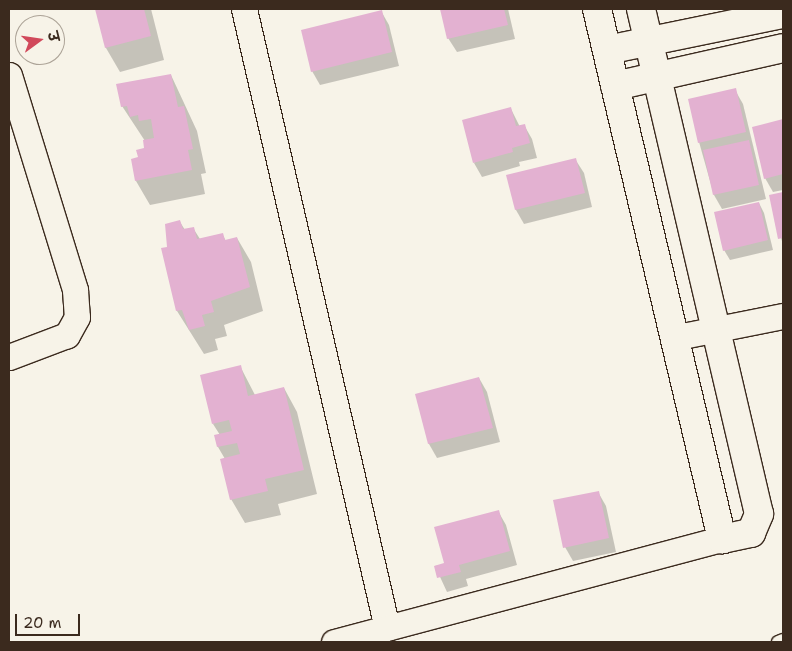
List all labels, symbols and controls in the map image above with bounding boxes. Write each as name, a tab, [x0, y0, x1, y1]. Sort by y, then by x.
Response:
north arrow	[15, 15, 65, 65]
text: उ	[44, 30, 63, 43]
scale bar	[18, 604, 82, 636]
text: 20 m	[23, 613, 62, 633]

